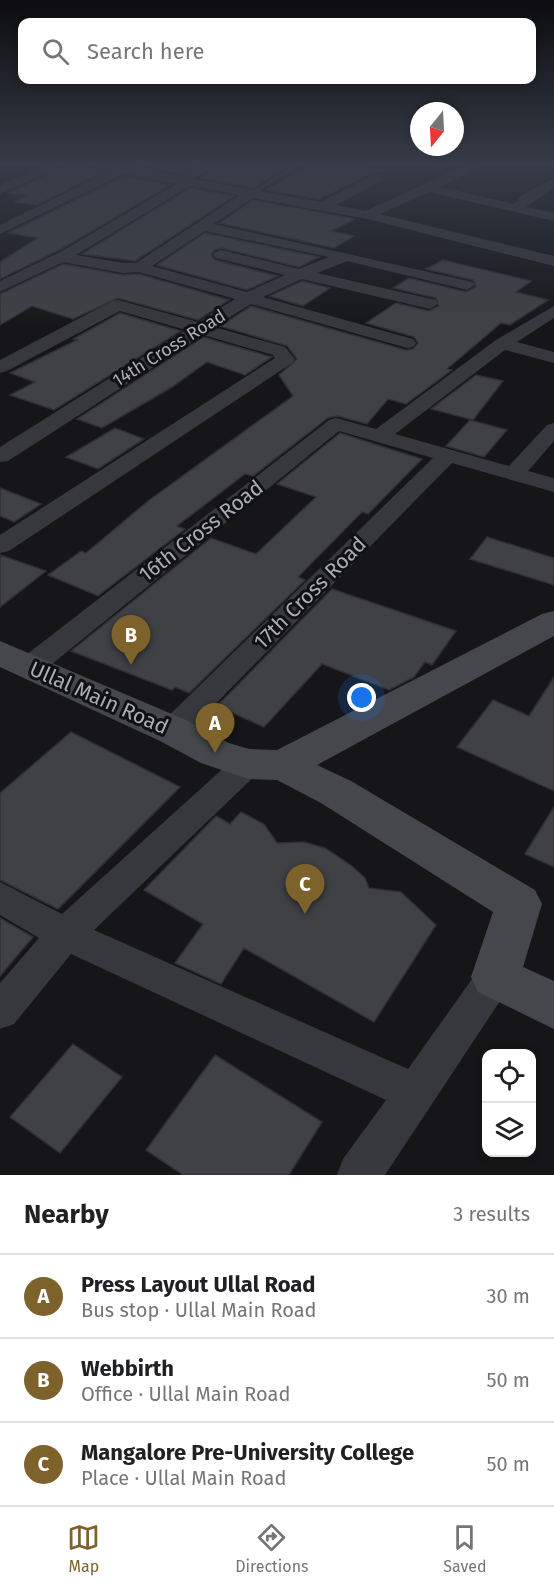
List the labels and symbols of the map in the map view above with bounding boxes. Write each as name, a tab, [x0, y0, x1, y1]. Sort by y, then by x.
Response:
north arrow	[410, 102, 464, 156]
street label: 14th Cross Road	[109, 305, 229, 391]
street label: 16th Cross Road	[134, 474, 268, 588]
street label: 17th Cross Road	[248, 531, 372, 655]
pin: B	[112, 616, 150, 665]
street label: Ullal Main Road	[26, 656, 172, 740]
your location	[347, 683, 376, 712]
pin: A	[196, 704, 234, 753]
pin: C	[286, 864, 324, 914]

